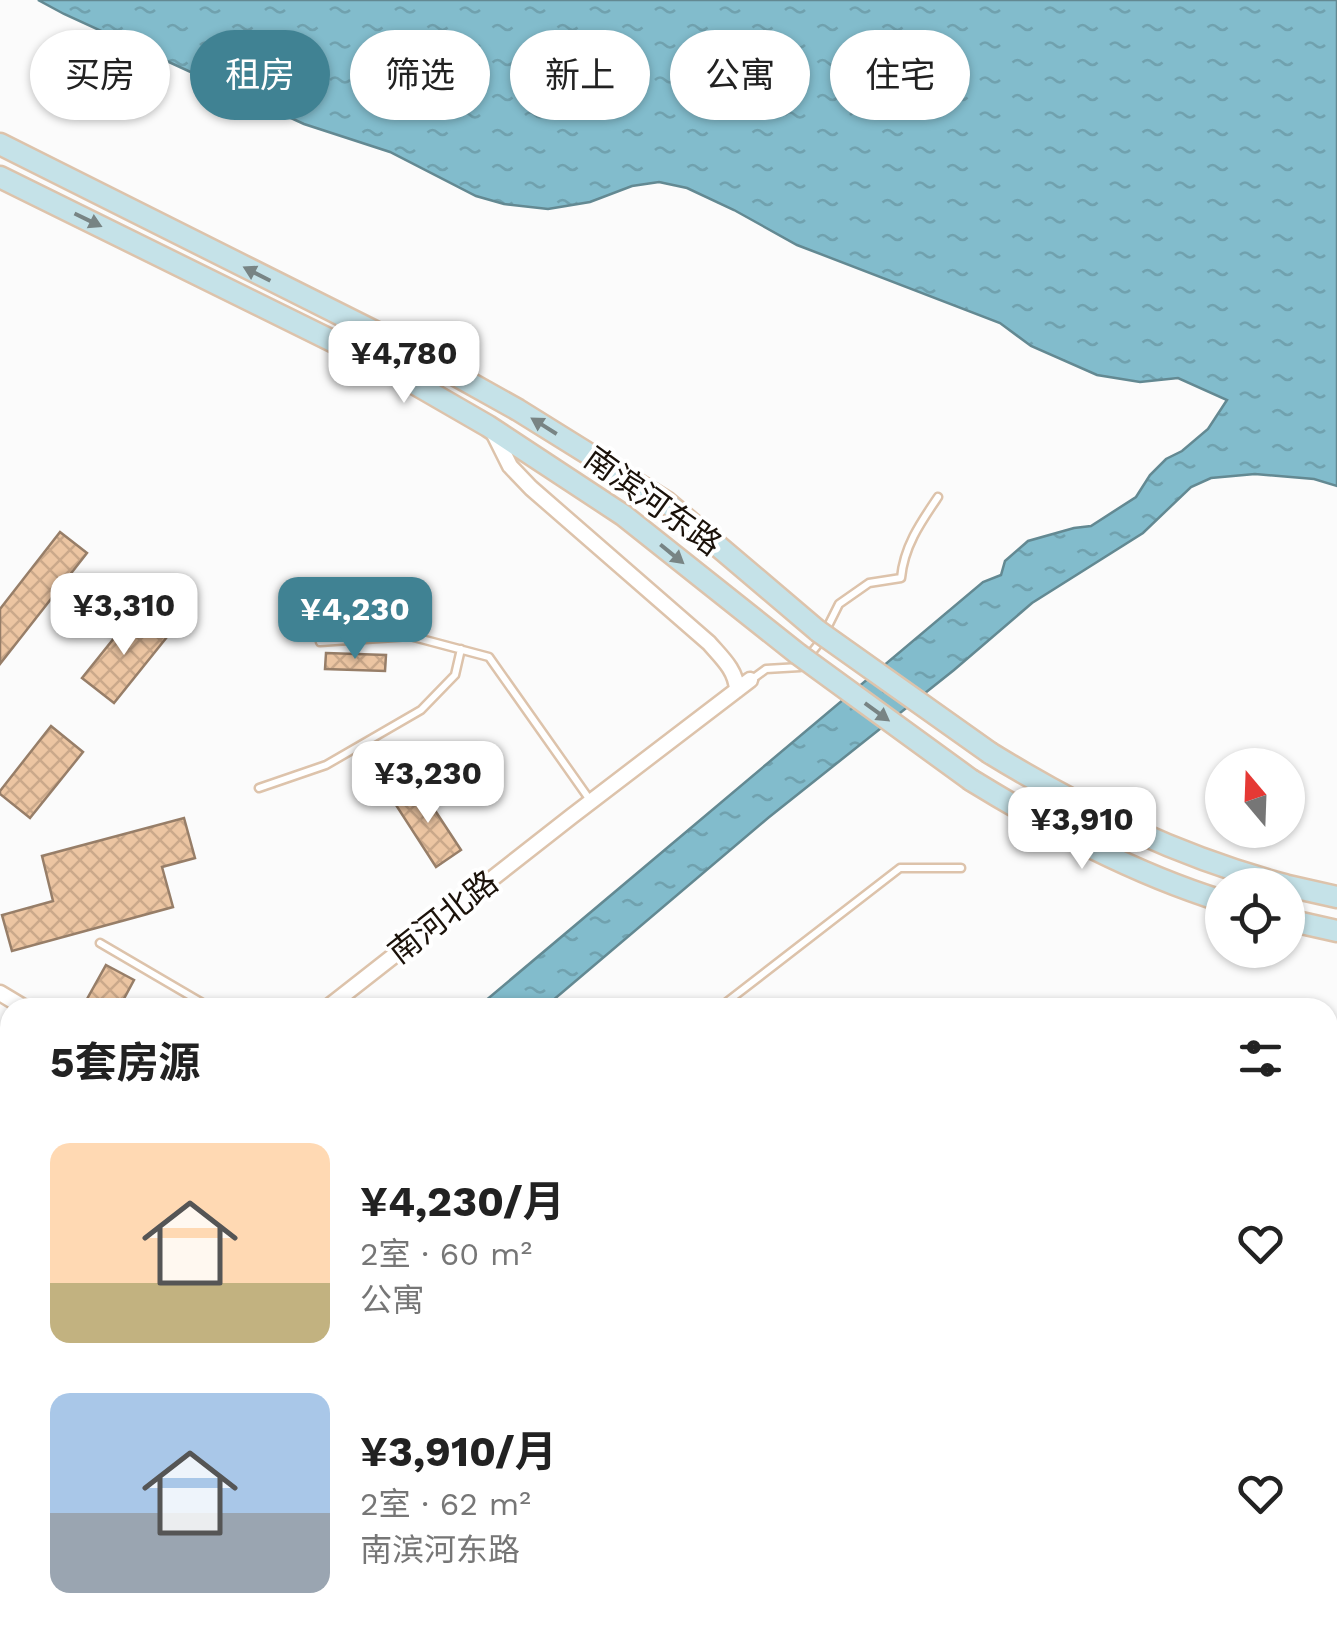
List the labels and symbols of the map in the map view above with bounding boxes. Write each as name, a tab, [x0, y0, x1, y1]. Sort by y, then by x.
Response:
one-way arrow	[73, 211, 102, 228]
one-way arrow	[243, 266, 272, 283]
pin: ¥4,780	[323, 321, 485, 406]
one-way arrow	[530, 418, 558, 436]
street label: 南滨河东路	[577, 439, 729, 563]
one-way arrow	[659, 543, 685, 564]
pin: ¥3,310	[43, 573, 205, 658]
pin: ¥4,230	[274, 577, 436, 662]
one-way arrow	[864, 702, 890, 721]
pin: ¥3,230	[347, 741, 509, 826]
north arrow	[1205, 748, 1305, 848]
pin: ¥3,910	[1001, 787, 1163, 872]
street label: 南河北路	[381, 863, 505, 971]

